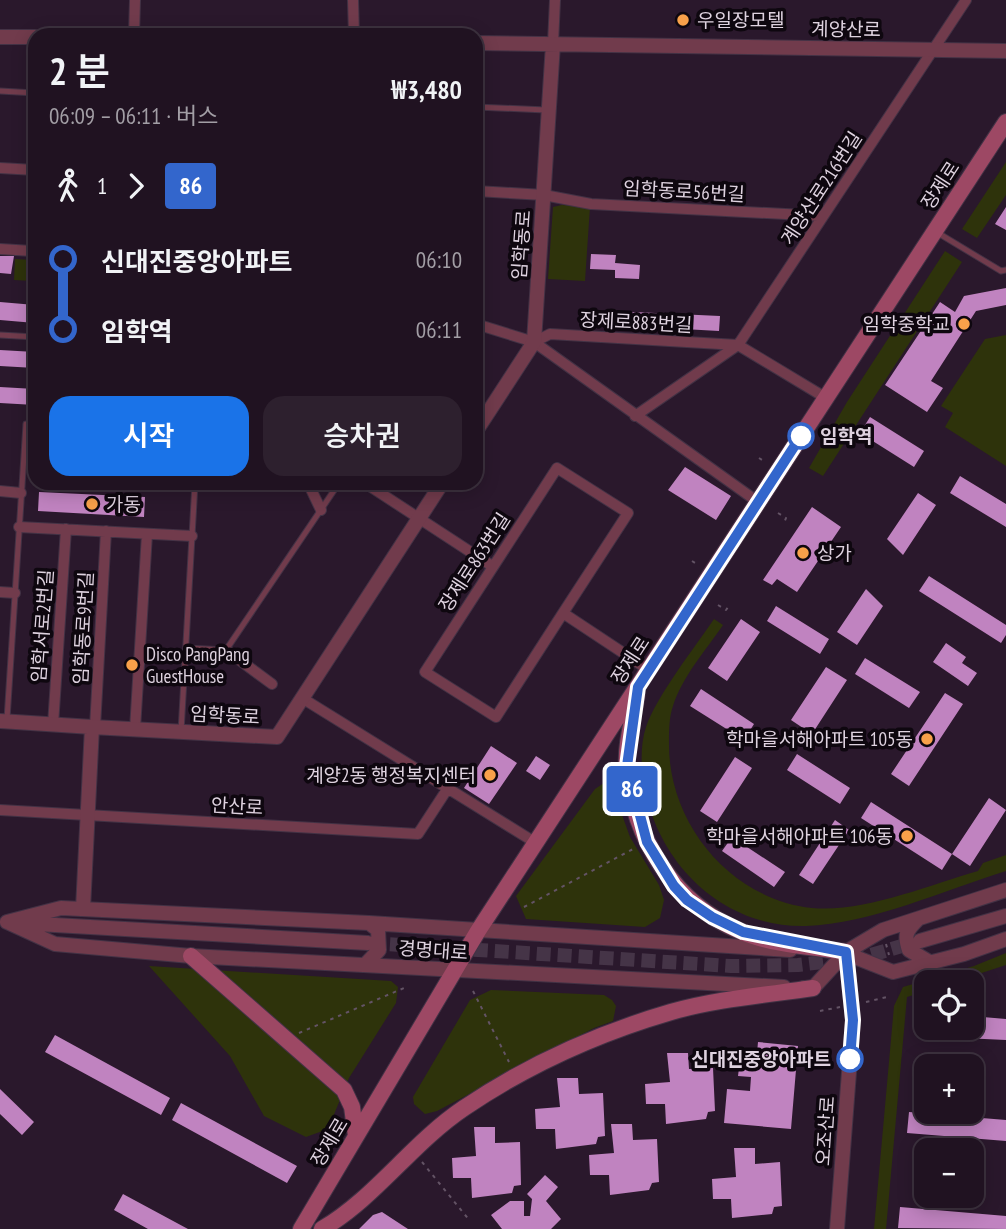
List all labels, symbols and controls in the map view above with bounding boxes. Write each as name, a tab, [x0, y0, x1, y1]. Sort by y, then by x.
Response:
place label: 우일장모텔	[697, 8, 784, 32]
marker: 우일장모텔	[675, 12, 691, 28]
street label: 계양산로	[811, 16, 881, 42]
text: 2 분	[49, 46, 110, 95]
text: ₩3,480	[391, 73, 462, 106]
text: 06:09 – 06:11 · 버스	[49, 101, 218, 130]
street label: 계양산로216번길	[775, 127, 867, 249]
street label: 장제로	[916, 156, 964, 214]
icon: walk	[49, 167, 87, 205]
icon: forward	[117, 167, 155, 205]
text: 86	[179, 170, 202, 201]
text: 1	[97, 171, 107, 200]
street label: 임학동로56번길	[622, 176, 746, 206]
street label: 임학동로	[507, 209, 535, 281]
text: 신대진중앙아파트	[101, 245, 292, 278]
text: 06:10	[416, 245, 462, 274]
street label: 장제로883번길	[579, 307, 693, 337]
place label: 임학중학교	[863, 312, 950, 336]
text: 임학역	[101, 315, 173, 348]
text: 06:11	[416, 315, 462, 344]
marker: 임학중학교	[956, 316, 972, 332]
button: 시작	[49, 396, 249, 476]
button: 승차권	[263, 396, 462, 476]
marker: 임학역	[788, 423, 814, 449]
place label: 임학역	[820, 424, 872, 448]
place label: 가동	[106, 492, 141, 516]
marker: 가동	[84, 496, 100, 512]
street label: 장제로863번길	[433, 508, 515, 616]
place label: 상가	[817, 541, 852, 565]
marker: 상가	[795, 545, 811, 561]
street label: 임학서로2번길	[26, 569, 58, 683]
street label: 임학동로9번길	[68, 571, 98, 685]
street label: 장제로	[606, 631, 654, 689]
place label: Disco PangPang GuestHouse	[146, 642, 250, 688]
marker: Disco PangPang GuestHouse	[124, 657, 140, 673]
street label: 임학동로	[189, 701, 261, 729]
place label: 학마을서해아파트 105동	[726, 727, 913, 751]
marker: 학마을서해아파트 105동	[919, 731, 935, 747]
place label: 계양2동 행정복지센터	[306, 763, 476, 787]
line badge: 86	[600, 766, 664, 812]
marker: 계양2동 행정복지센터	[482, 767, 498, 783]
text: 86	[621, 773, 643, 804]
street label: 안산로	[210, 793, 264, 819]
place label: 학마을서해아파트 106동	[706, 824, 893, 848]
marker: 학마을서해아파트 106동	[899, 828, 915, 844]
street label: 경명대로	[397, 936, 469, 964]
map controls	[914, 970, 984, 1208]
button: locate	[914, 970, 984, 1040]
marker: 신대진중앙아파트	[837, 1046, 863, 1072]
place label: 신대진중앙아파트	[691, 1047, 831, 1071]
button: +	[914, 1054, 984, 1124]
street label: 오조산로	[811, 1095, 839, 1167]
street label: 장제로	[305, 1113, 353, 1171]
button: −	[914, 1138, 984, 1208]

